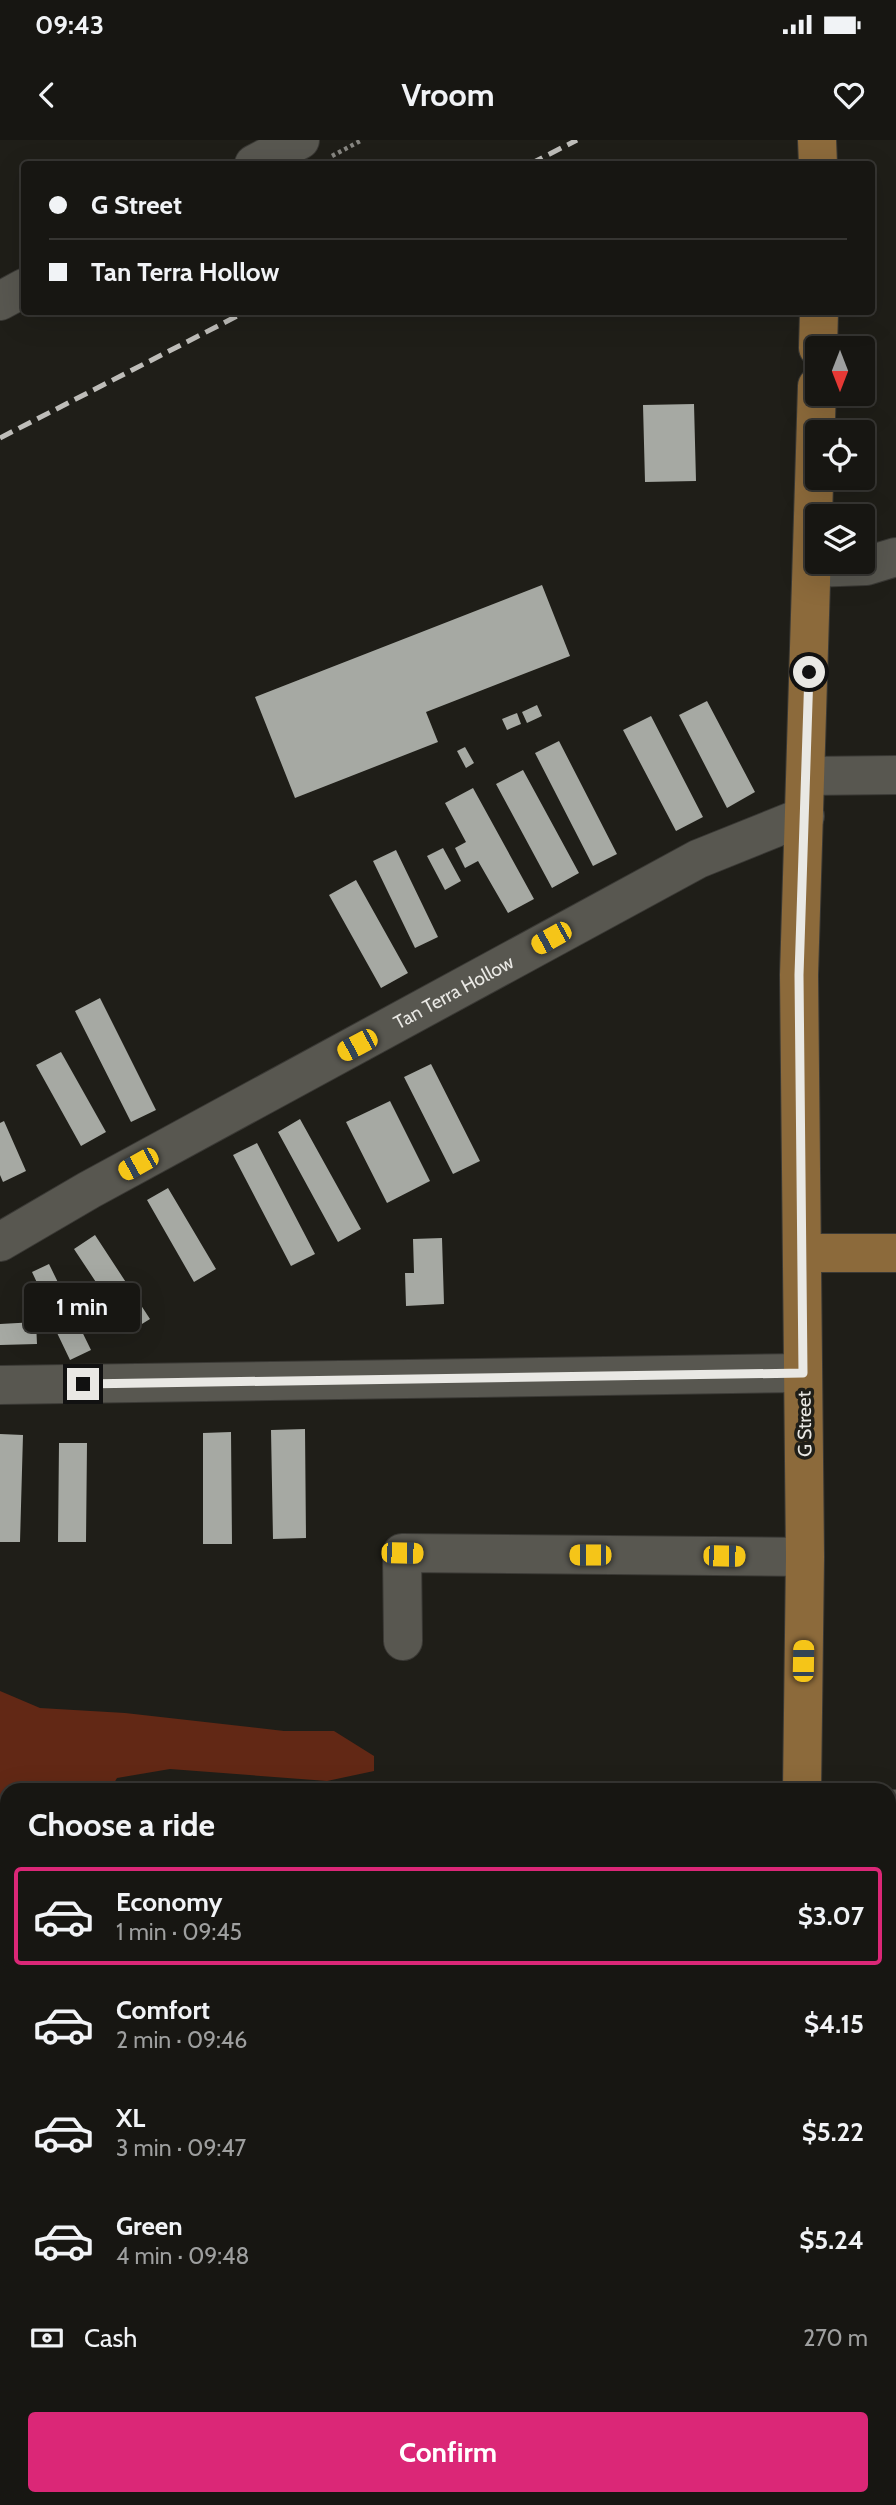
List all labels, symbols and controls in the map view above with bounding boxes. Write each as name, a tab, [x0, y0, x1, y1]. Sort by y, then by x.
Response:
text: 09:43	[35, 9, 104, 41]
text: Vroom	[401, 75, 495, 114]
icon: back	[28, 76, 66, 114]
icon: heart	[830, 76, 868, 114]
text: G Street	[91, 189, 182, 221]
text: Tan Terra Hollow	[91, 256, 279, 288]
north arrow	[805, 336, 875, 406]
map controls	[805, 336, 875, 574]
button: locate	[805, 420, 875, 490]
button: layers	[805, 504, 875, 574]
route start	[793, 656, 825, 688]
car	[528, 919, 575, 957]
street label: Tan Terra Hollow	[390, 950, 518, 1034]
car	[334, 1026, 381, 1064]
car	[115, 1145, 162, 1183]
callout: 1 min	[25, 1282, 141, 1332]
text: 1 min	[56, 1293, 108, 1321]
route end	[67, 1368, 99, 1400]
street label: G Street	[792, 1390, 817, 1457]
car	[381, 1542, 424, 1564]
car	[570, 1545, 612, 1566]
car	[703, 1545, 746, 1567]
car	[793, 1640, 814, 1682]
text: Choose a ride	[28, 1805, 215, 1844]
icon: car	[32, 1885, 95, 1948]
text: Economy	[116, 1886, 222, 1918]
text: $3.07	[798, 1900, 864, 1932]
text: 1 min · 09:45	[116, 1918, 242, 1946]
icon: car	[32, 1993, 95, 2056]
text: Comfort	[116, 1994, 210, 2026]
text: $4.15	[804, 2008, 864, 2040]
text: 2 min · 09:46	[116, 2026, 247, 2054]
icon: car	[32, 2101, 95, 2164]
text: XL	[116, 2102, 145, 2134]
text: $5.22	[802, 2116, 864, 2148]
text: 3 min · 09:47	[116, 2134, 246, 2162]
icon: car	[32, 2209, 95, 2272]
text: Green	[116, 2210, 183, 2242]
text: $5.24	[799, 2224, 864, 2256]
text: 4 min · 09:48	[116, 2242, 249, 2270]
icon: cash	[28, 2319, 66, 2357]
text: Cash	[84, 2322, 137, 2354]
text: 270 m	[803, 2324, 868, 2352]
button: Confirm	[28, 2412, 868, 2492]

